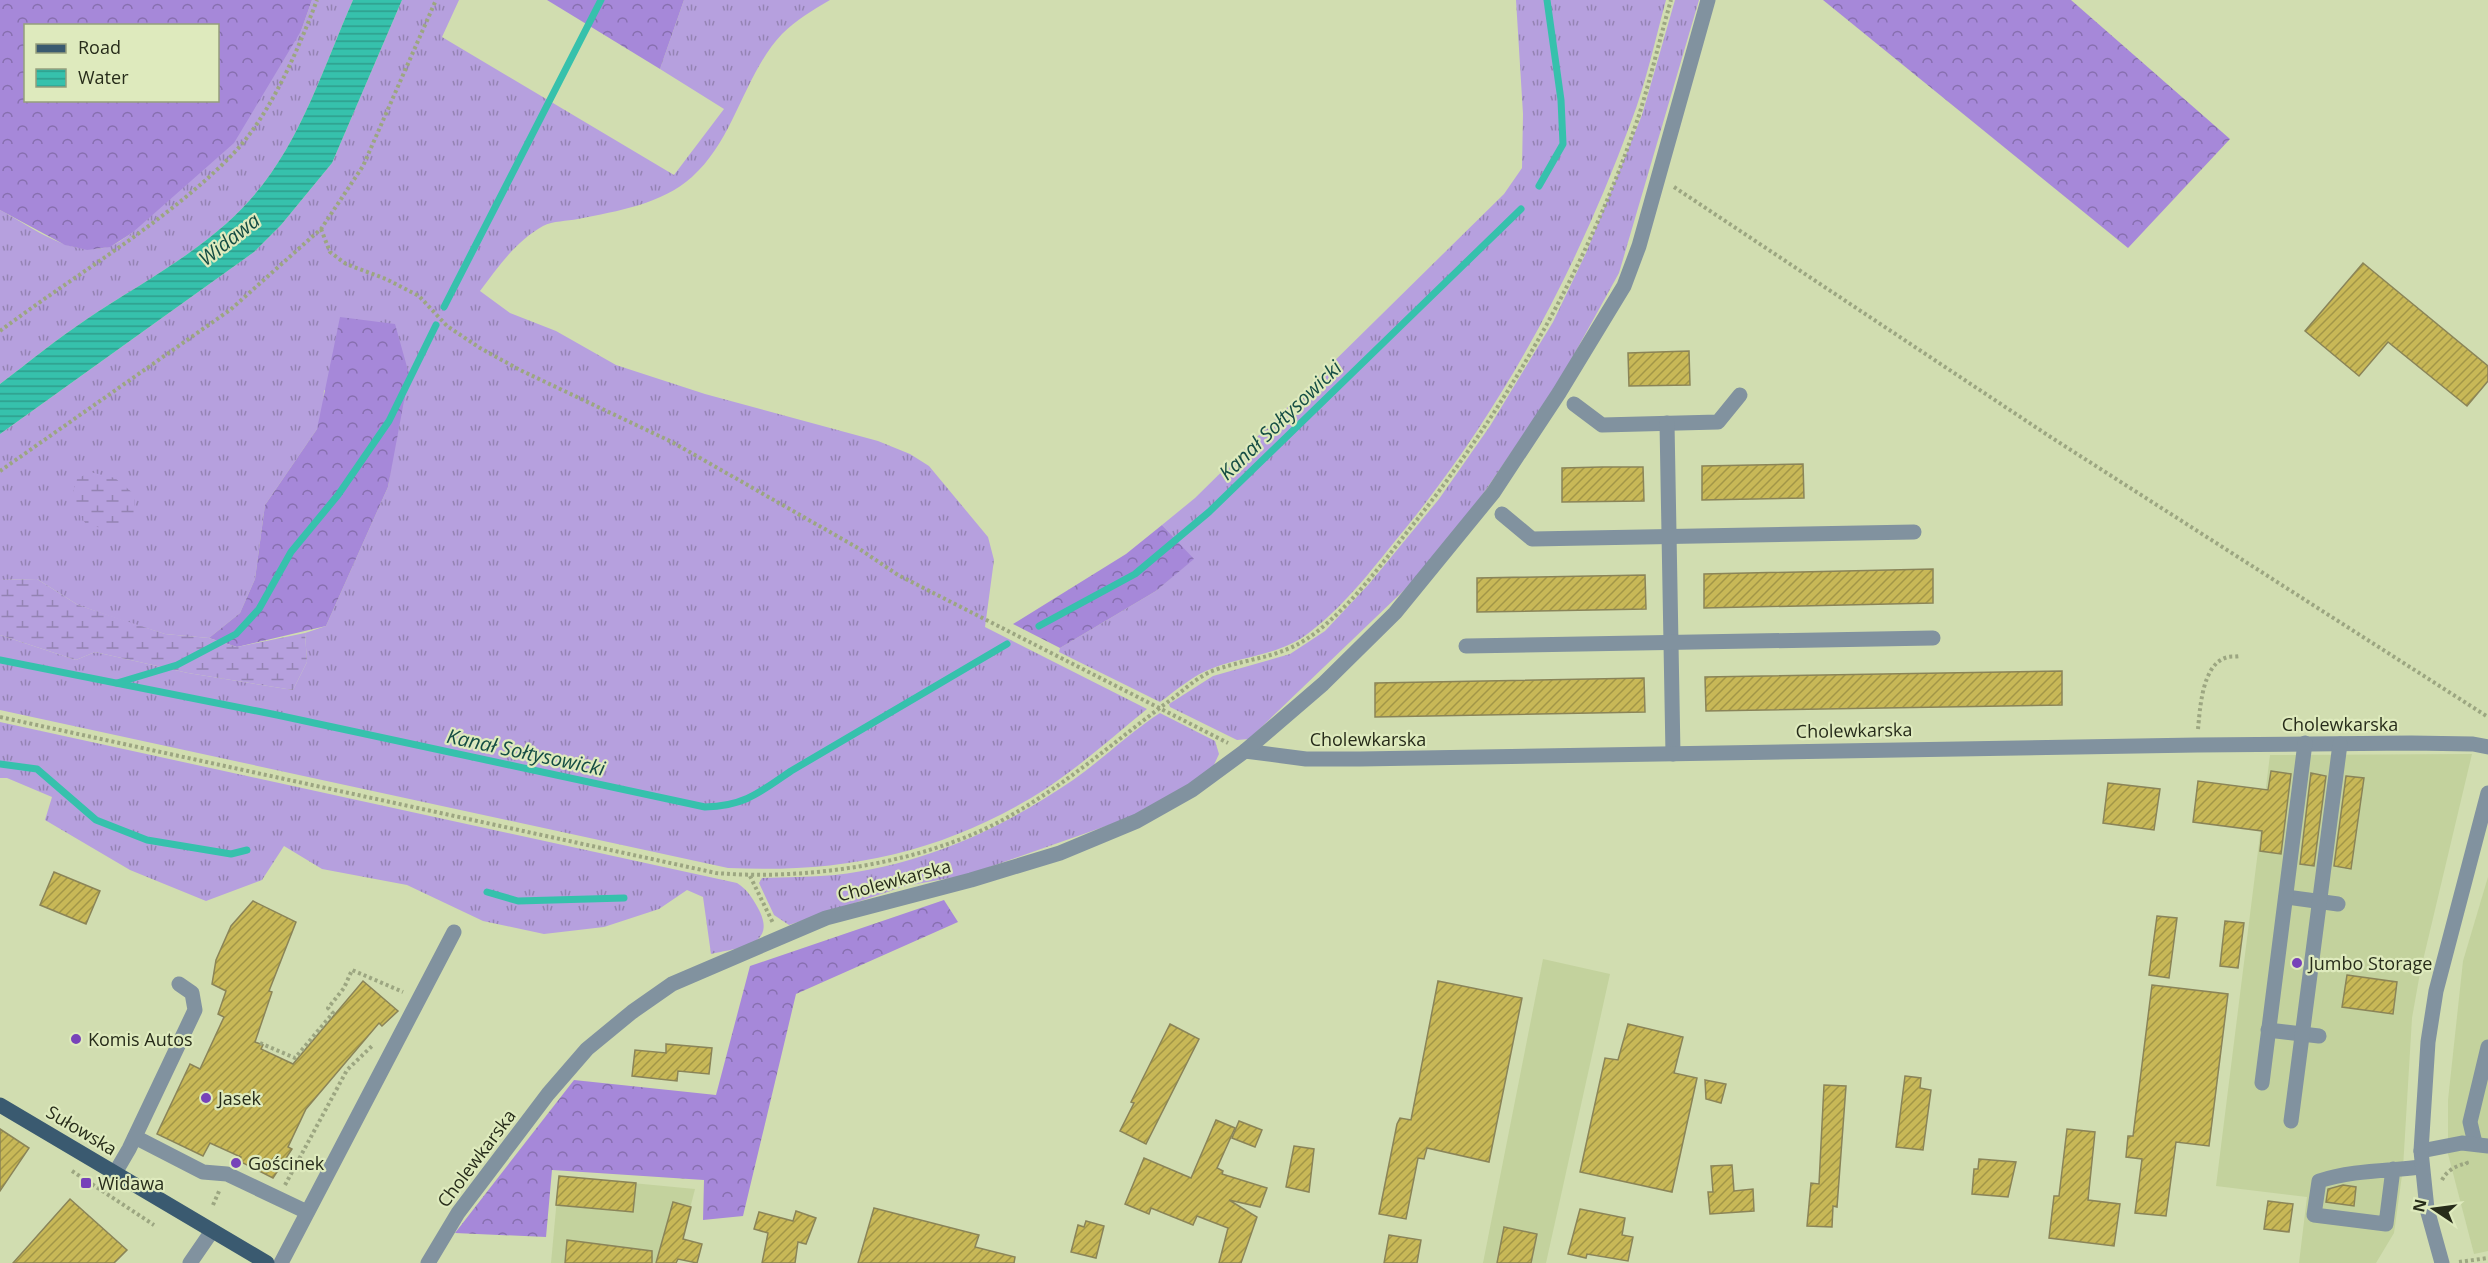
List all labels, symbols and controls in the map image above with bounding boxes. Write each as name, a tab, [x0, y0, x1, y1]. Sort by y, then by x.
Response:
legend	[24, 24, 219, 102]
text: Road	[78, 35, 121, 59]
text: Water	[78, 65, 129, 89]
water label: Widawa	[193, 207, 265, 271]
water label: Kanał Sołtysowicki	[1213, 354, 1348, 486]
street label: Cholewkarska	[2282, 712, 2398, 736]
street label: Cholewkarska	[1795, 717, 1913, 743]
water label: Kanał Sołtysowicki	[444, 722, 608, 782]
street label: Cholewkarska	[1310, 727, 1426, 751]
street label: Cholewkarska	[835, 853, 953, 907]
place label: Jumbo Storage	[2307, 951, 2432, 975]
marker: Jumbo Storage	[2290, 956, 2304, 970]
place label: Komis Autos	[88, 1027, 193, 1051]
marker: Komis Autos	[69, 1032, 83, 1046]
place label: Jasek	[216, 1086, 262, 1110]
marker: Jasek	[199, 1091, 213, 1105]
street label: Sułowska	[42, 1100, 122, 1160]
street label: Cholewkarska	[431, 1104, 521, 1212]
place label: Gościnek	[248, 1151, 325, 1175]
marker: Gościnek	[229, 1156, 243, 1170]
place label: Widawa	[98, 1171, 164, 1195]
marker: Widawa	[79, 1176, 93, 1190]
north arrow	[2404, 1179, 2464, 1239]
text: N	[2407, 1197, 2432, 1214]

